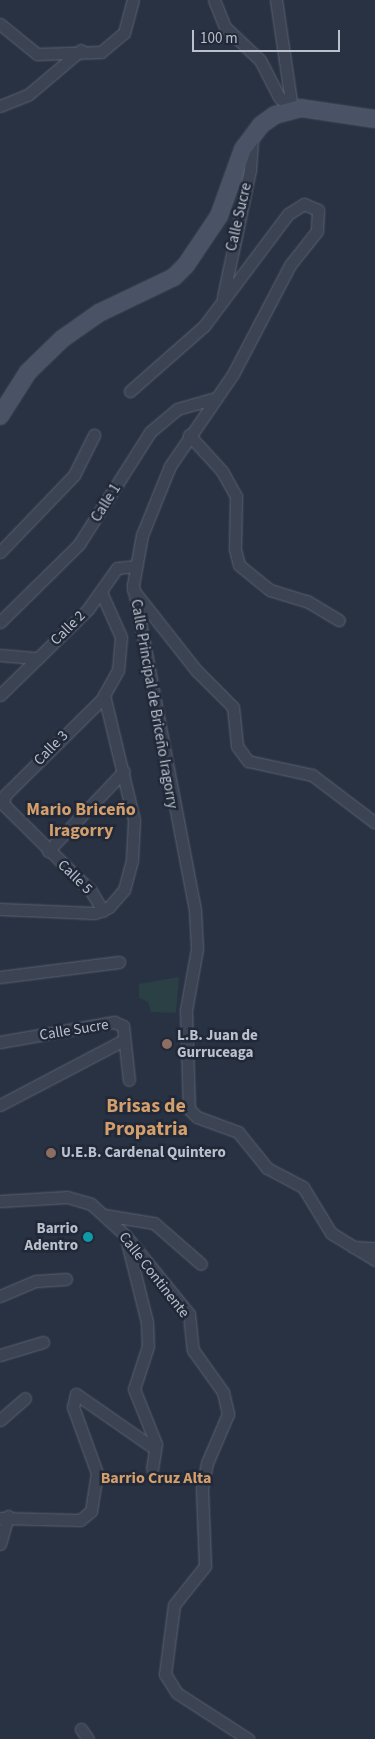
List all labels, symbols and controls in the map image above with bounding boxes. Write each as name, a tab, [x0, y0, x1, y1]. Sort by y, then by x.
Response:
scale bar	[195, 20, 342, 52]
text: 100 m	[200, 28, 238, 49]
street label: Calle Sucre	[222, 181, 256, 253]
street label: Calle 1	[87, 481, 125, 525]
street label: Calle Principal de Briceño Iragorry	[127, 598, 181, 810]
street label: Calle 2	[47, 607, 89, 649]
street label: Calle 3	[30, 727, 72, 769]
district label: Mario Briceño Iragorry	[26, 800, 136, 842]
street label: Calle 5	[54, 856, 96, 898]
street label: Calle Sucre	[38, 1016, 110, 1044]
place label: L.B. Juan de Gurruceaga	[177, 1026, 258, 1061]
marker: L.B. Juan de Gurruceaga	[161, 1038, 173, 1050]
district label: Brisas de Propatria	[104, 1094, 188, 1141]
place label: U.E.B. Cardenal Quintero	[61, 1144, 226, 1162]
marker: U.E.B. Cardenal Quintero	[45, 1147, 57, 1159]
place label: Barrio Adentro	[25, 1219, 78, 1254]
street label: Calle Continente	[115, 1228, 193, 1322]
marker: Barrio Adentro	[82, 1231, 94, 1243]
district label: Barrio Cruz Alta	[101, 1468, 211, 1488]

